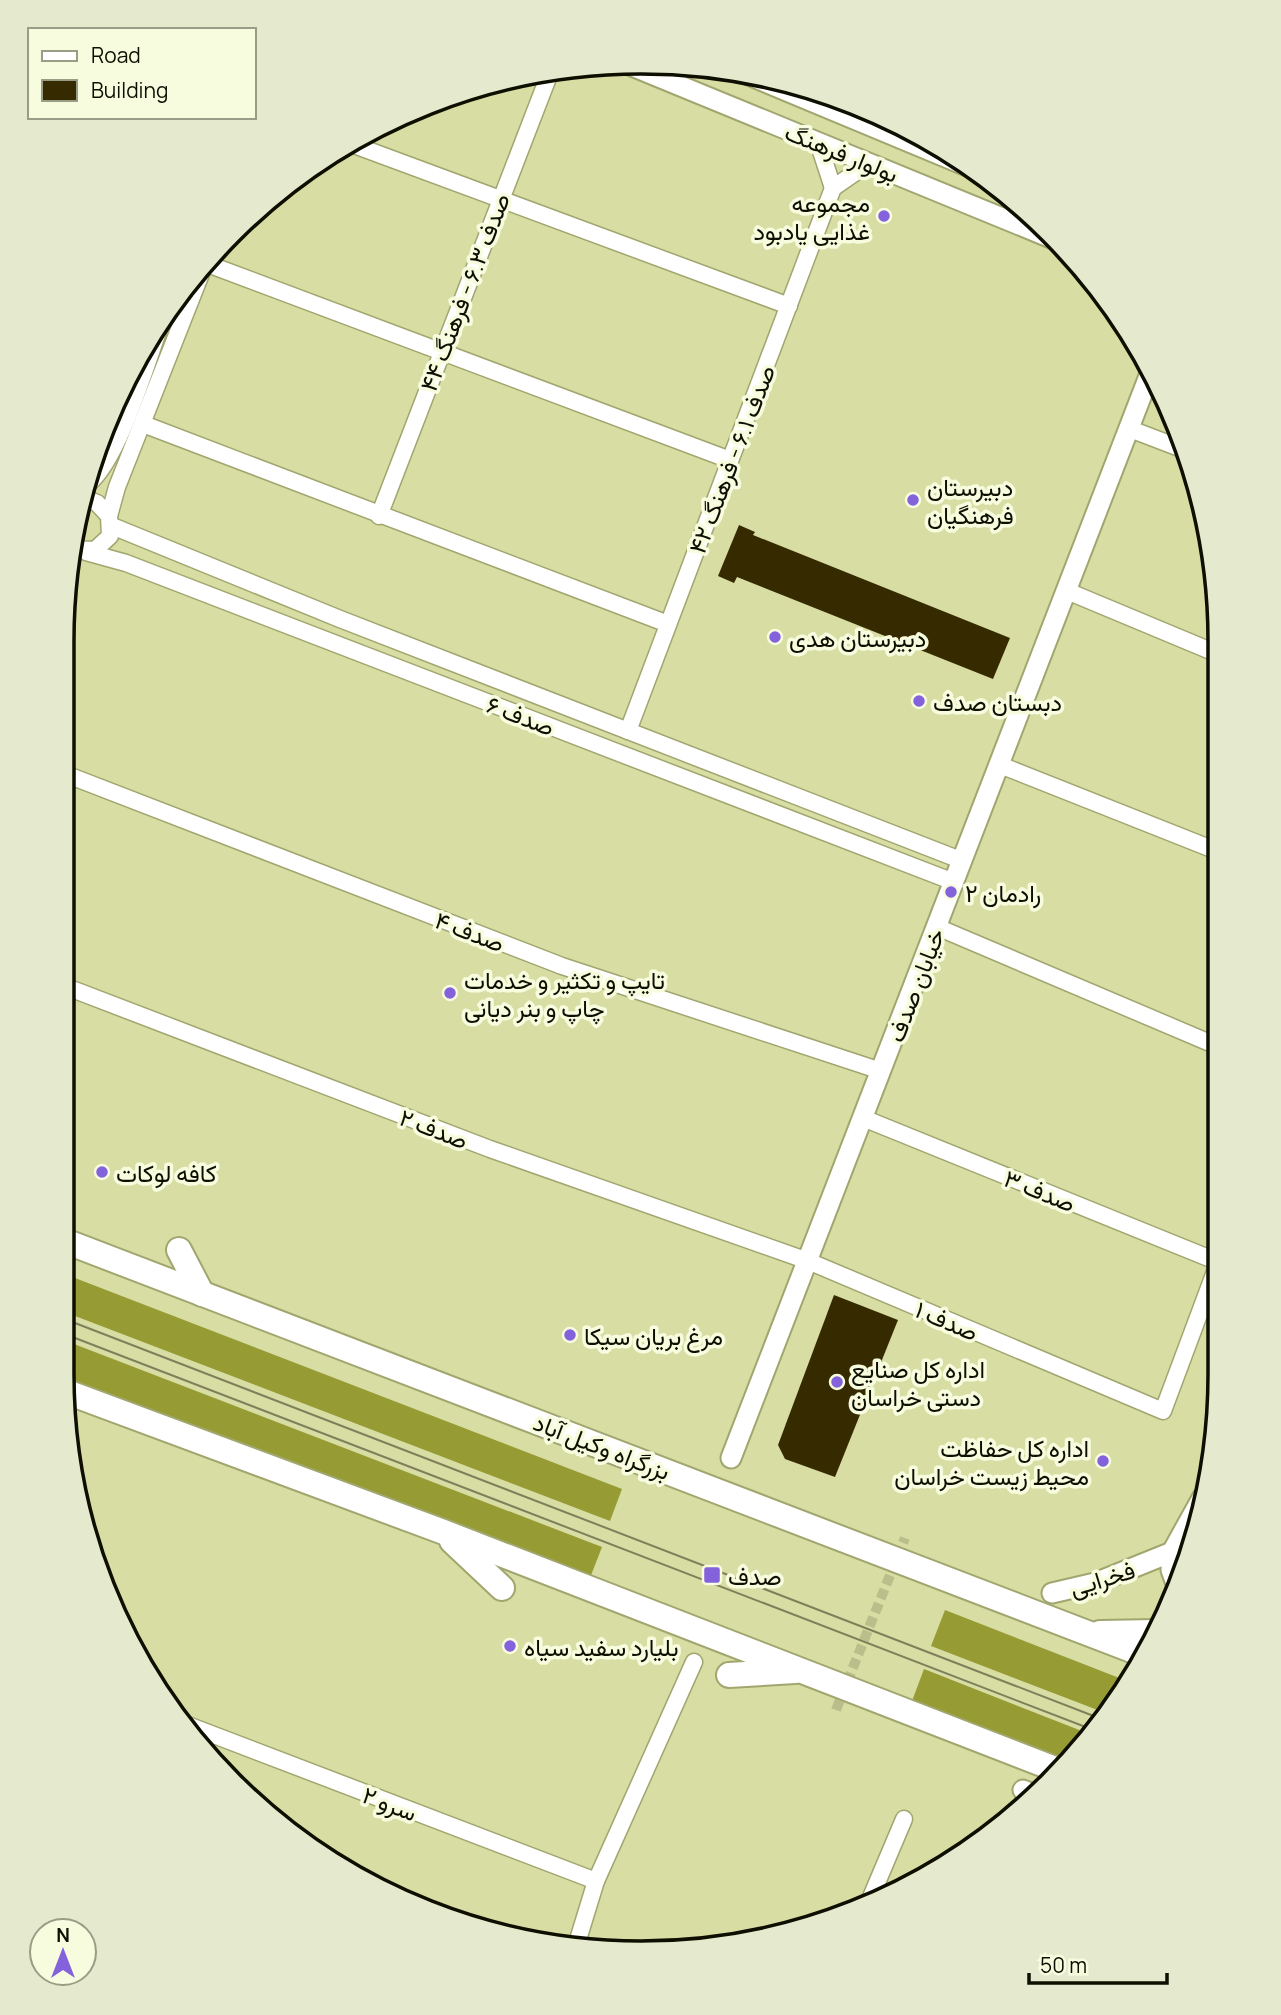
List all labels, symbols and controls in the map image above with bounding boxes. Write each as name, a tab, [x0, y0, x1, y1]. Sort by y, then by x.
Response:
legend	[28, 28, 256, 119]
text: Road	[91, 41, 141, 69]
text: Building	[91, 76, 168, 104]
street label: بولوار فرهنگ	[780, 114, 904, 190]
place label: مجموعه غذایی یادبود	[754, 186, 870, 247]
street label: صدف ۶.۳ - فرهنگ ۴۴	[411, 188, 517, 396]
marker: مجموعه غذایی یادبود	[876, 208, 892, 224]
street label: صدف ۶.۱ - فرهنگ ۴۲	[680, 360, 782, 558]
place label: دبیرستان فرهنگیان	[927, 470, 1014, 531]
marker: دبیرستان فرهنگیان	[905, 492, 921, 508]
place label: دبیرستان هدی	[789, 621, 926, 654]
marker: دبیرستان هدی	[767, 629, 783, 645]
place label: دبستان صدف	[933, 685, 1062, 718]
street label: صدف ۶	[482, 687, 560, 743]
marker: دبستان صدف	[911, 693, 927, 709]
place label: رادمان ۲	[965, 876, 1041, 909]
marker: رادمان ۲	[943, 884, 959, 900]
street label: صدف ۴	[430, 903, 510, 959]
street label: خیابان صدف	[878, 923, 952, 1047]
place label: تایپ و تکثیر و خدمات چاپ و بنر دیانی	[464, 963, 665, 1025]
marker: تایپ و تکثیر و خدمات چاپ و بنر دیانی	[442, 985, 458, 1001]
street label: صدف ۲	[395, 1100, 473, 1156]
place label: کافه لوکات	[116, 1156, 217, 1189]
street label: صدف ۳	[999, 1161, 1081, 1219]
marker: کافه لوکات	[94, 1164, 110, 1180]
street label: صدف ۱	[910, 1292, 984, 1348]
place label: مرغ بریان سیکا	[584, 1319, 723, 1353]
marker: مرغ بریان سیکا	[562, 1327, 578, 1343]
place label: اداره کل صنایع دستی خراسان	[851, 1352, 985, 1413]
marker: اداره کل صنایع دستی خراسان	[829, 1374, 845, 1390]
street label: بزرگراه وکیل آباد	[529, 1405, 675, 1487]
place label: اداره کل حفاظت محیط زیست خراسان	[894, 1431, 1089, 1492]
marker: اداره کل حفاظت محیط زیست خراسان	[1095, 1453, 1111, 1469]
street label: فخرایی	[1065, 1552, 1139, 1604]
place label: صدف	[728, 1559, 782, 1592]
marker: صدف	[702, 1565, 722, 1585]
place label: بلیارد سفید سیاه	[524, 1630, 679, 1663]
marker: بلیارد سفید سیاه	[502, 1638, 518, 1654]
street label: سرو ۲	[358, 1778, 422, 1828]
north arrow	[28, 1917, 98, 1987]
text: N	[56, 1922, 70, 1948]
scale bar	[1029, 1941, 1167, 1985]
text: 50 m	[1040, 1951, 1087, 1979]

